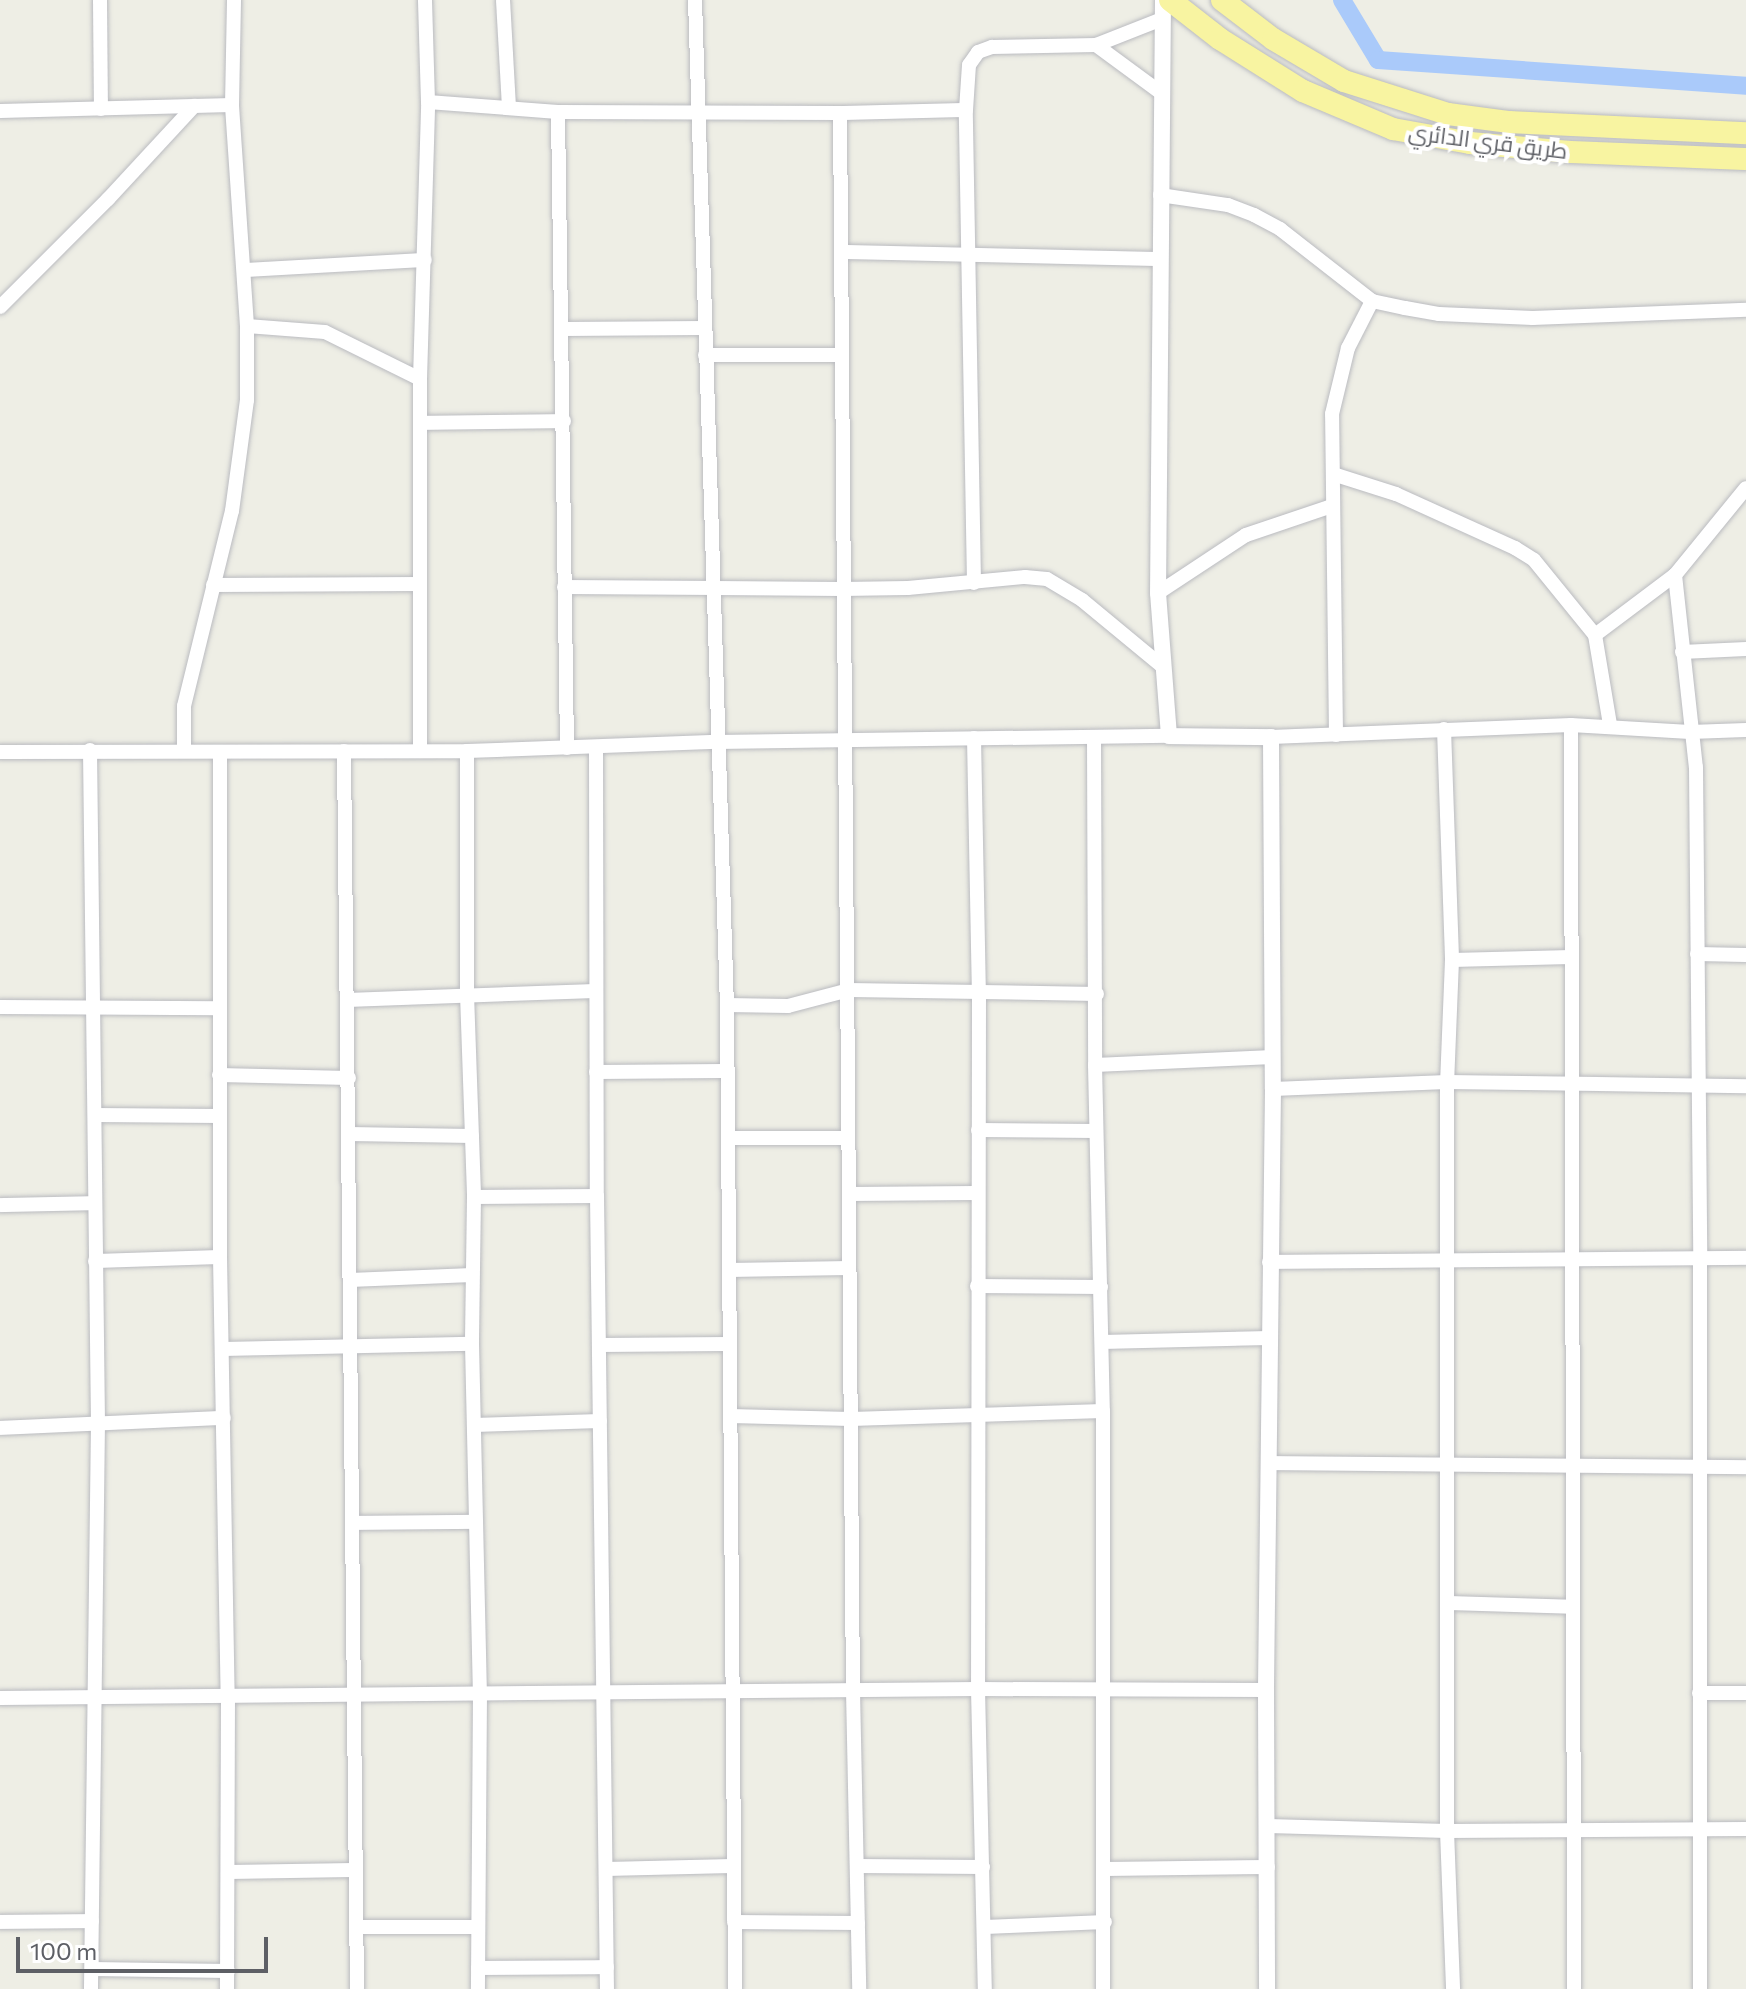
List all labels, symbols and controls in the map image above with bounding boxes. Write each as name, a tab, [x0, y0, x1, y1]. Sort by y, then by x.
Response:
street label: طريق قري الدائري	[1407, 118, 1569, 164]
scale bar	[20, 1921, 272, 1971]
text: 100 m	[30, 1936, 97, 1965]

